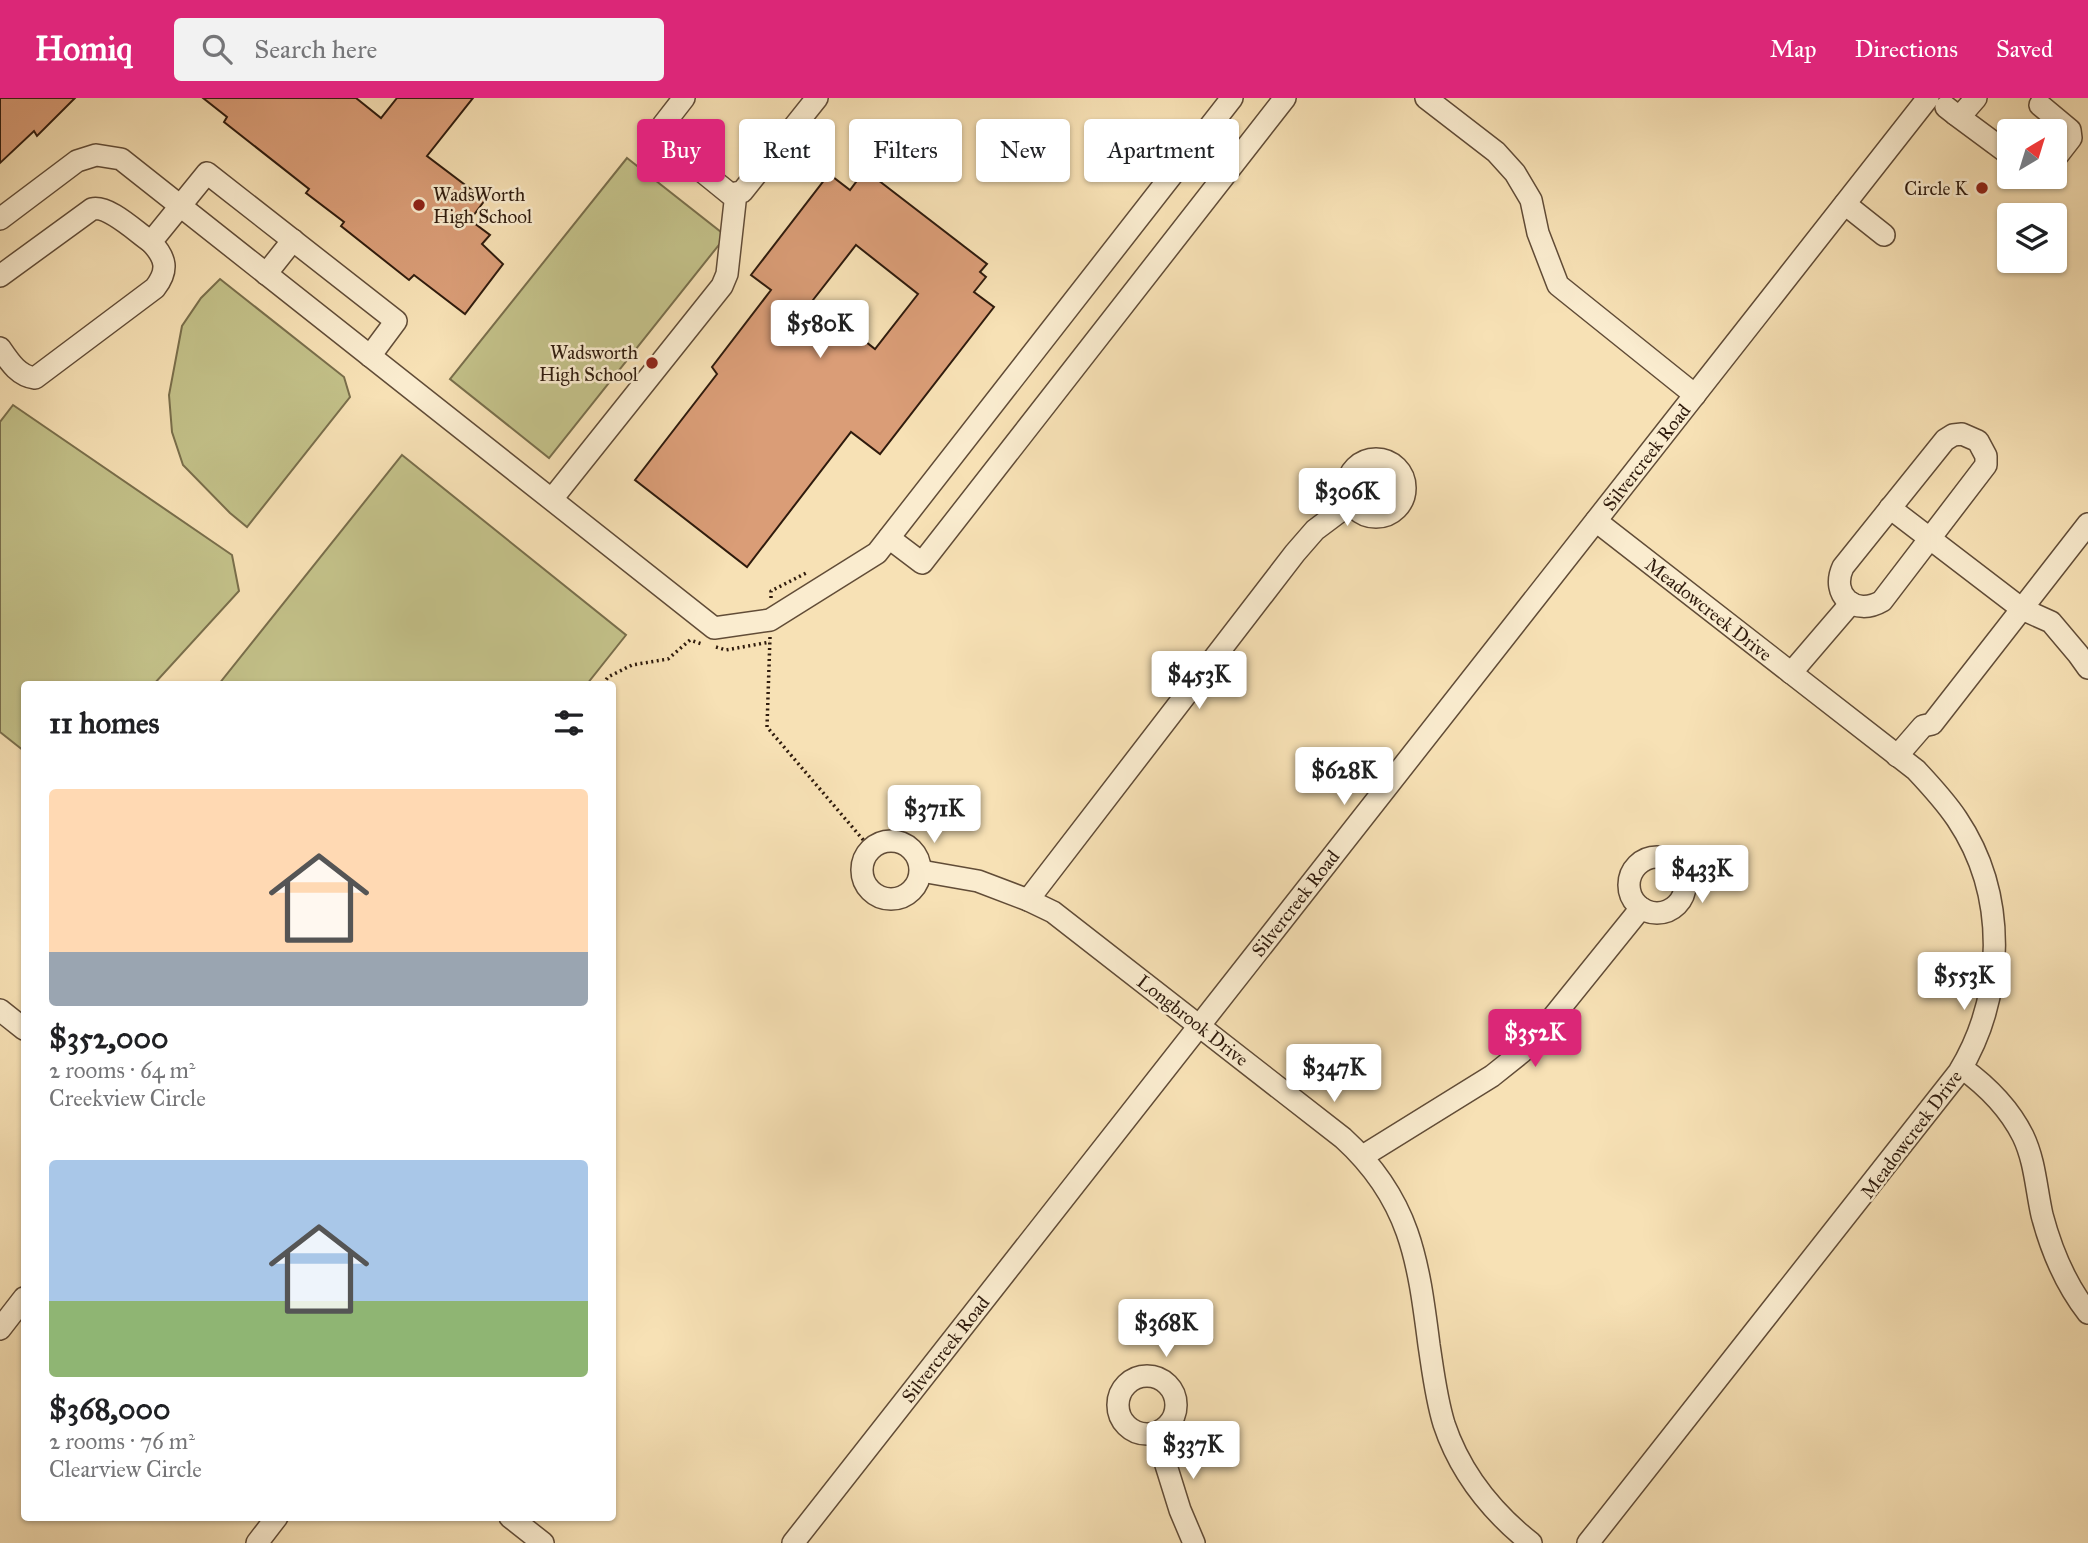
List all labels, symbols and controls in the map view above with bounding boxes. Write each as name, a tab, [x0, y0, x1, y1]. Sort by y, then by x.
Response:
search box	[174, 18, 664, 81]
text: Homiq	[35, 29, 132, 69]
icon: search	[198, 30, 236, 68]
text: Search here	[254, 33, 377, 65]
text: Map	[1770, 34, 1817, 64]
text: Directions	[1855, 34, 1958, 64]
text: Saved	[1996, 34, 2053, 64]
chip: Buy	[637, 119, 725, 182]
chip: Rent	[739, 119, 835, 182]
chip: Filters	[849, 119, 962, 182]
chip: New	[976, 119, 1070, 182]
chip: Apartment	[1084, 119, 1239, 182]
north arrow	[1997, 119, 2067, 189]
map controls	[1997, 119, 2067, 273]
place label: Circle K	[1904, 177, 1969, 200]
marker: Circle K	[1974, 180, 1990, 196]
place label: WadsWorth High School	[433, 183, 533, 229]
marker: WadsWorth High School	[411, 197, 427, 213]
button: layers	[1997, 203, 2067, 273]
pin: $580K	[771, 300, 869, 360]
text: $580K	[787, 309, 853, 337]
place label: Wadsworth High School	[539, 341, 639, 387]
marker: Wadsworth High School	[644, 355, 660, 371]
street label: Silvercreek Road	[1598, 399, 1695, 515]
pin: $306K	[1298, 468, 1396, 528]
text: $306K	[1315, 477, 1379, 505]
street label: Meadowcreek Drive	[1641, 553, 1777, 666]
pin: $453K	[1150, 652, 1248, 711]
text: $453K	[1168, 660, 1230, 688]
icon: filters	[550, 704, 588, 742]
text: 11 homes	[49, 705, 160, 741]
pin: $628K	[1295, 748, 1393, 807]
text: $628K	[1311, 756, 1377, 784]
pin: $371K	[885, 786, 983, 845]
text: $371K	[904, 794, 964, 822]
icon: home	[256, 835, 382, 961]
street label: Silvercreek Road	[1247, 845, 1344, 961]
pin: $433K	[1653, 846, 1751, 905]
text: $433K	[1671, 854, 1733, 882]
pin: $553K	[1915, 953, 2013, 1012]
text: $553K	[1934, 961, 1994, 989]
street label: Longbrook Drive	[1132, 970, 1253, 1072]
pin: $352K	[1486, 1010, 1584, 1069]
text: $352K	[1504, 1018, 1566, 1046]
text: $352,000	[49, 1020, 169, 1056]
pin: $347K	[1285, 1044, 1383, 1104]
text: $347K	[1302, 1053, 1366, 1081]
text: 2 rooms · 64 m²	[49, 1056, 195, 1084]
street label: Meadowcreek Drive	[1856, 1066, 1967, 1203]
text: Creekview Circle	[49, 1084, 206, 1112]
icon: home	[256, 1206, 382, 1332]
street label: Silvercreek Road	[897, 1291, 994, 1407]
pin: $368K	[1117, 1300, 1215, 1359]
text: $368K	[1134, 1308, 1198, 1336]
text: $368,000	[49, 1391, 170, 1427]
pin: $337K	[1144, 1422, 1242, 1481]
text: 2 rooms · 76 m²	[49, 1427, 195, 1455]
text: $337K	[1163, 1430, 1223, 1458]
text: Clearview Circle	[49, 1455, 202, 1483]

